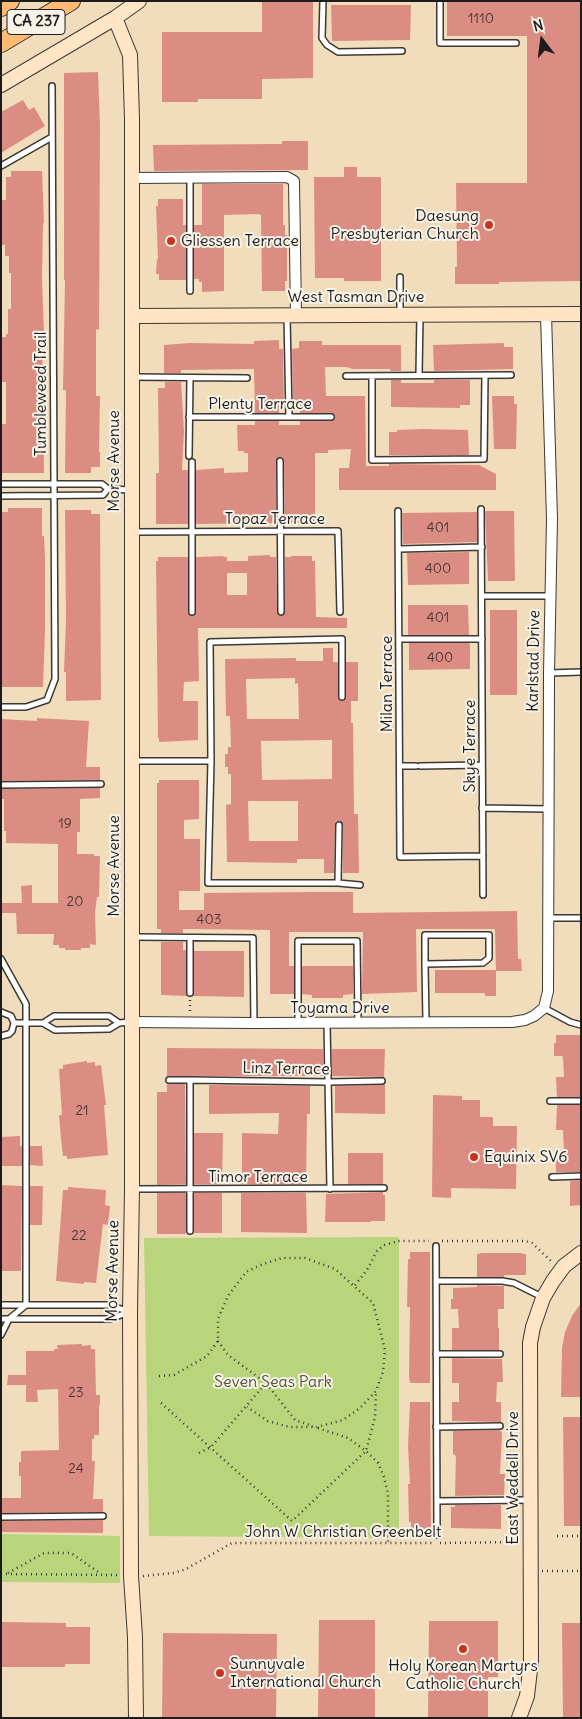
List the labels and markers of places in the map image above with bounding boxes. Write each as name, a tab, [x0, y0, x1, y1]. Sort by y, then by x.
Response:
place label: Daesung Presbyterian Church	[331, 206, 479, 244]
marker: Daesung Presbyterian Church	[483, 219, 495, 231]
place label: Gliessen Terrace	[181, 231, 299, 251]
marker: Gliessen Terrace	[165, 235, 177, 247]
place label: Equinix SV6	[484, 1147, 567, 1167]
marker: Equinix SV6	[468, 1151, 480, 1163]
marker: Holy Korean Martyrs Catholic Church	[457, 1643, 469, 1655]
place label: Sunnyvale International Church	[230, 1654, 381, 1692]
place label: Holy Korean Martyrs Catholic Church	[388, 1656, 538, 1694]
marker: Sunnyvale International Church	[214, 1667, 226, 1679]

